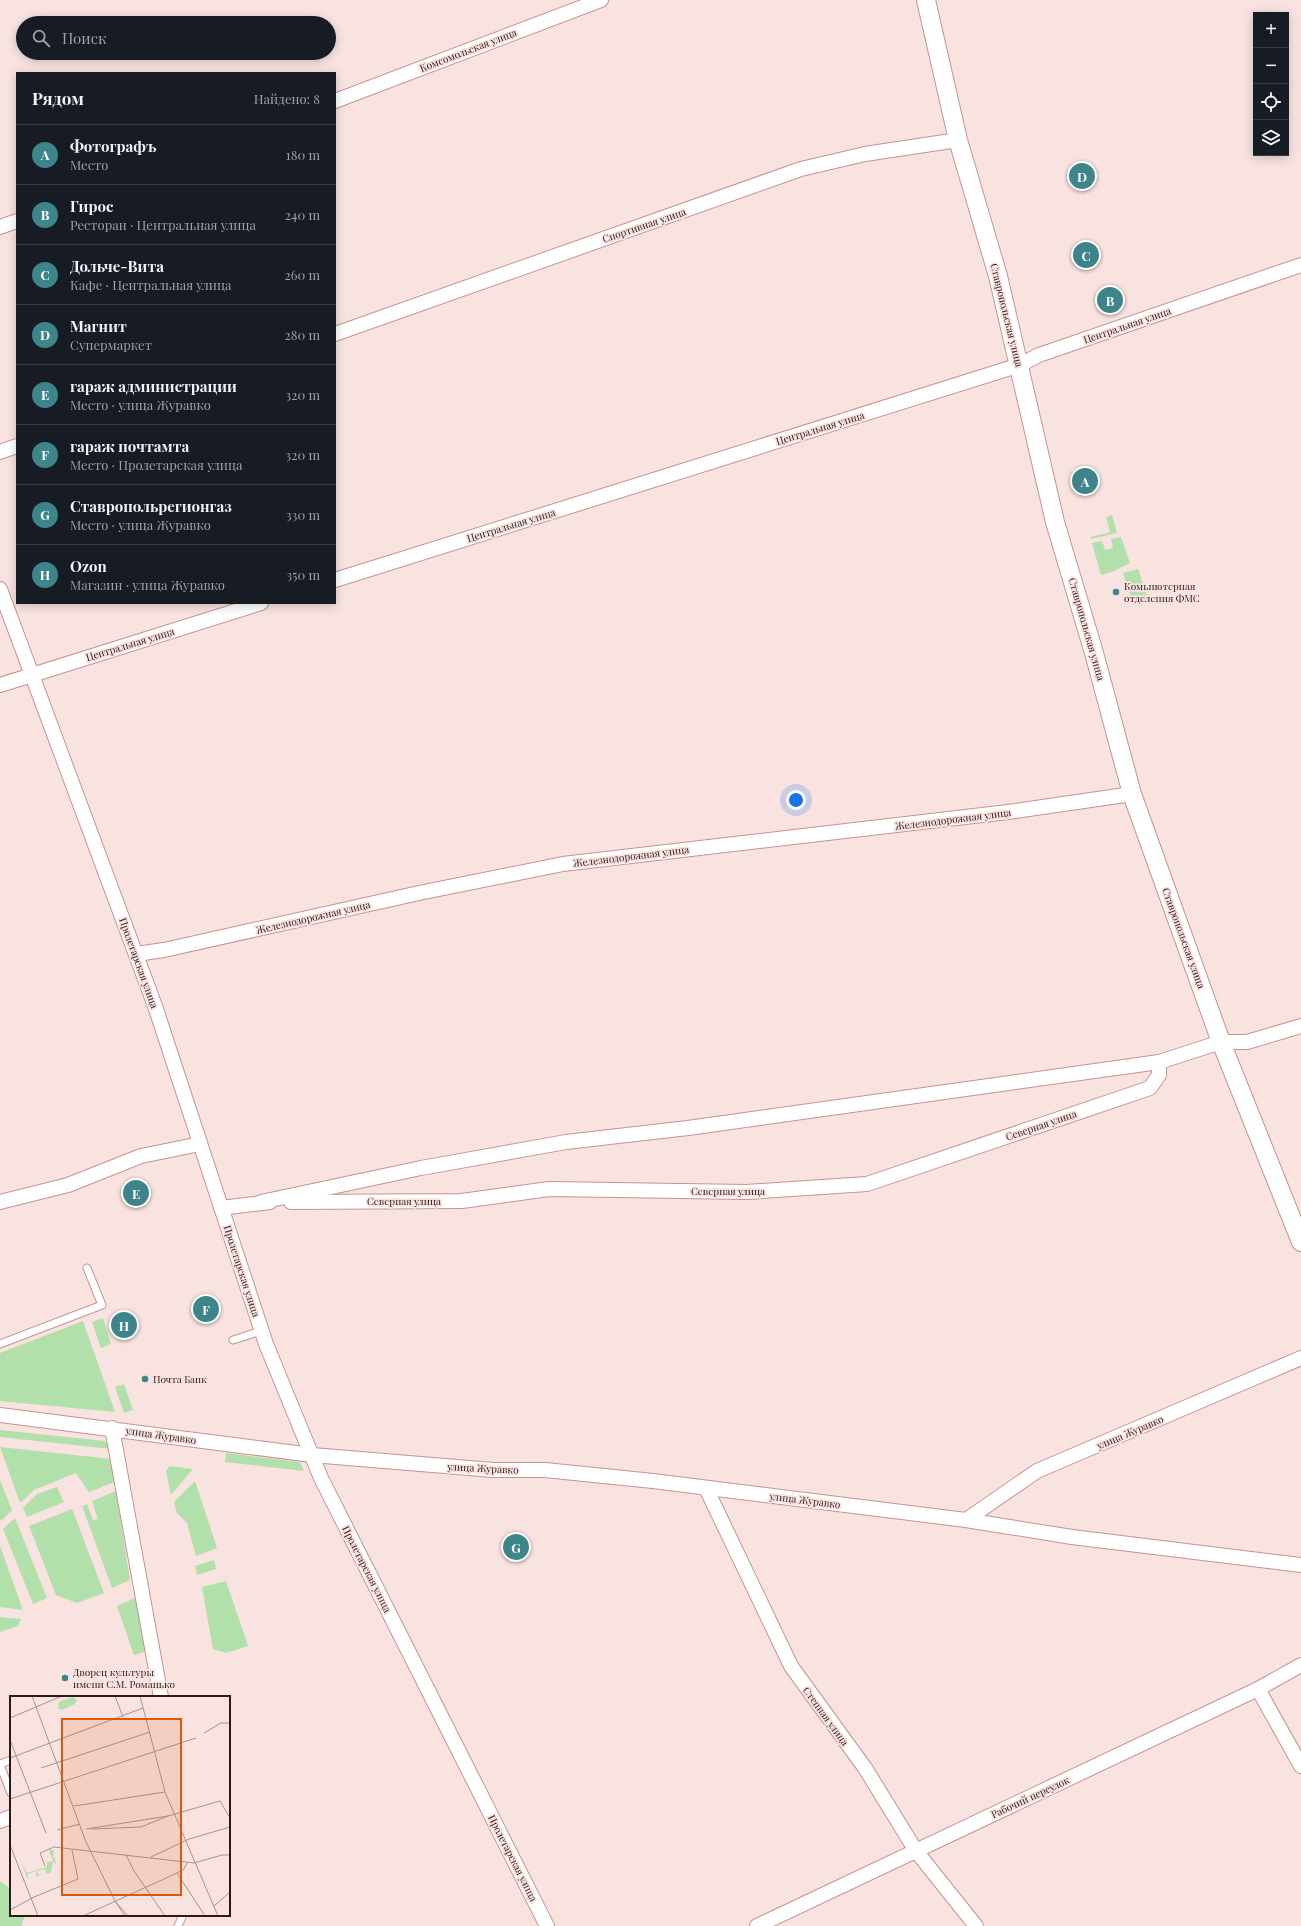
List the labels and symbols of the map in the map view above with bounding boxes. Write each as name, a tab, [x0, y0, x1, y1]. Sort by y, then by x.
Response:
street label: Комсомольская улица	[418, 25, 518, 75]
pin: D	[1069, 161, 1095, 191]
street label: Спортивная улица	[600, 204, 688, 246]
pin: C	[1073, 240, 1099, 270]
street label: Ставропольская улица	[987, 262, 1027, 368]
pin: B	[1097, 285, 1123, 315]
street label: Центральная улица	[1081, 303, 1173, 347]
street label: Центральная улица	[774, 408, 866, 448]
pin: A	[1072, 466, 1098, 496]
street label: Центральная улица	[465, 505, 557, 545]
street label: Ставропольская улица	[1066, 576, 1108, 682]
place label: Комьпютерная отделения ФМС	[1124, 579, 1200, 605]
marker: Комьпютерная отделения ФМС	[1111, 587, 1121, 597]
street label: Центральная улица	[84, 624, 176, 664]
your location	[786, 790, 806, 810]
street label: Железнодорожная улица	[894, 805, 1012, 833]
street label: Железнодорожная улица	[572, 842, 690, 870]
street label: Ставропольская улица	[1159, 886, 1209, 990]
street label: Железнодорожная улица	[254, 897, 372, 937]
street label: Пролетарская улица	[116, 916, 162, 1010]
street label: Северная улица	[1004, 1106, 1078, 1144]
pin: E	[123, 1178, 149, 1208]
street label: Северная улица	[691, 1184, 765, 1198]
street label: Северная улица	[367, 1194, 441, 1208]
street label: Пролетарская улица	[221, 1223, 263, 1319]
pin: F	[193, 1294, 219, 1324]
pin: H	[111, 1310, 137, 1340]
place label: Почта Банк	[153, 1372, 207, 1386]
marker: Почта Банк	[140, 1374, 150, 1384]
street label: улица Журавко	[1094, 1411, 1166, 1453]
street label: улица Журавко	[124, 1423, 198, 1447]
street label: улица Журавко	[446, 1459, 519, 1477]
street label: улица Журавко	[768, 1489, 842, 1511]
street label: Пролетарская улица	[339, 1523, 395, 1615]
pin: G	[503, 1532, 529, 1562]
place label: Дворец культуры имени С.М. Романько	[73, 1665, 176, 1691]
marker: Дворец культуры имени С.М. Романько	[60, 1673, 70, 1683]
street label: Степная улица	[800, 1684, 852, 1748]
inset map	[10, 1696, 230, 1916]
street label: Рабочий переулок	[989, 1773, 1072, 1821]
street label: Пролетарская улица	[485, 1812, 541, 1904]

